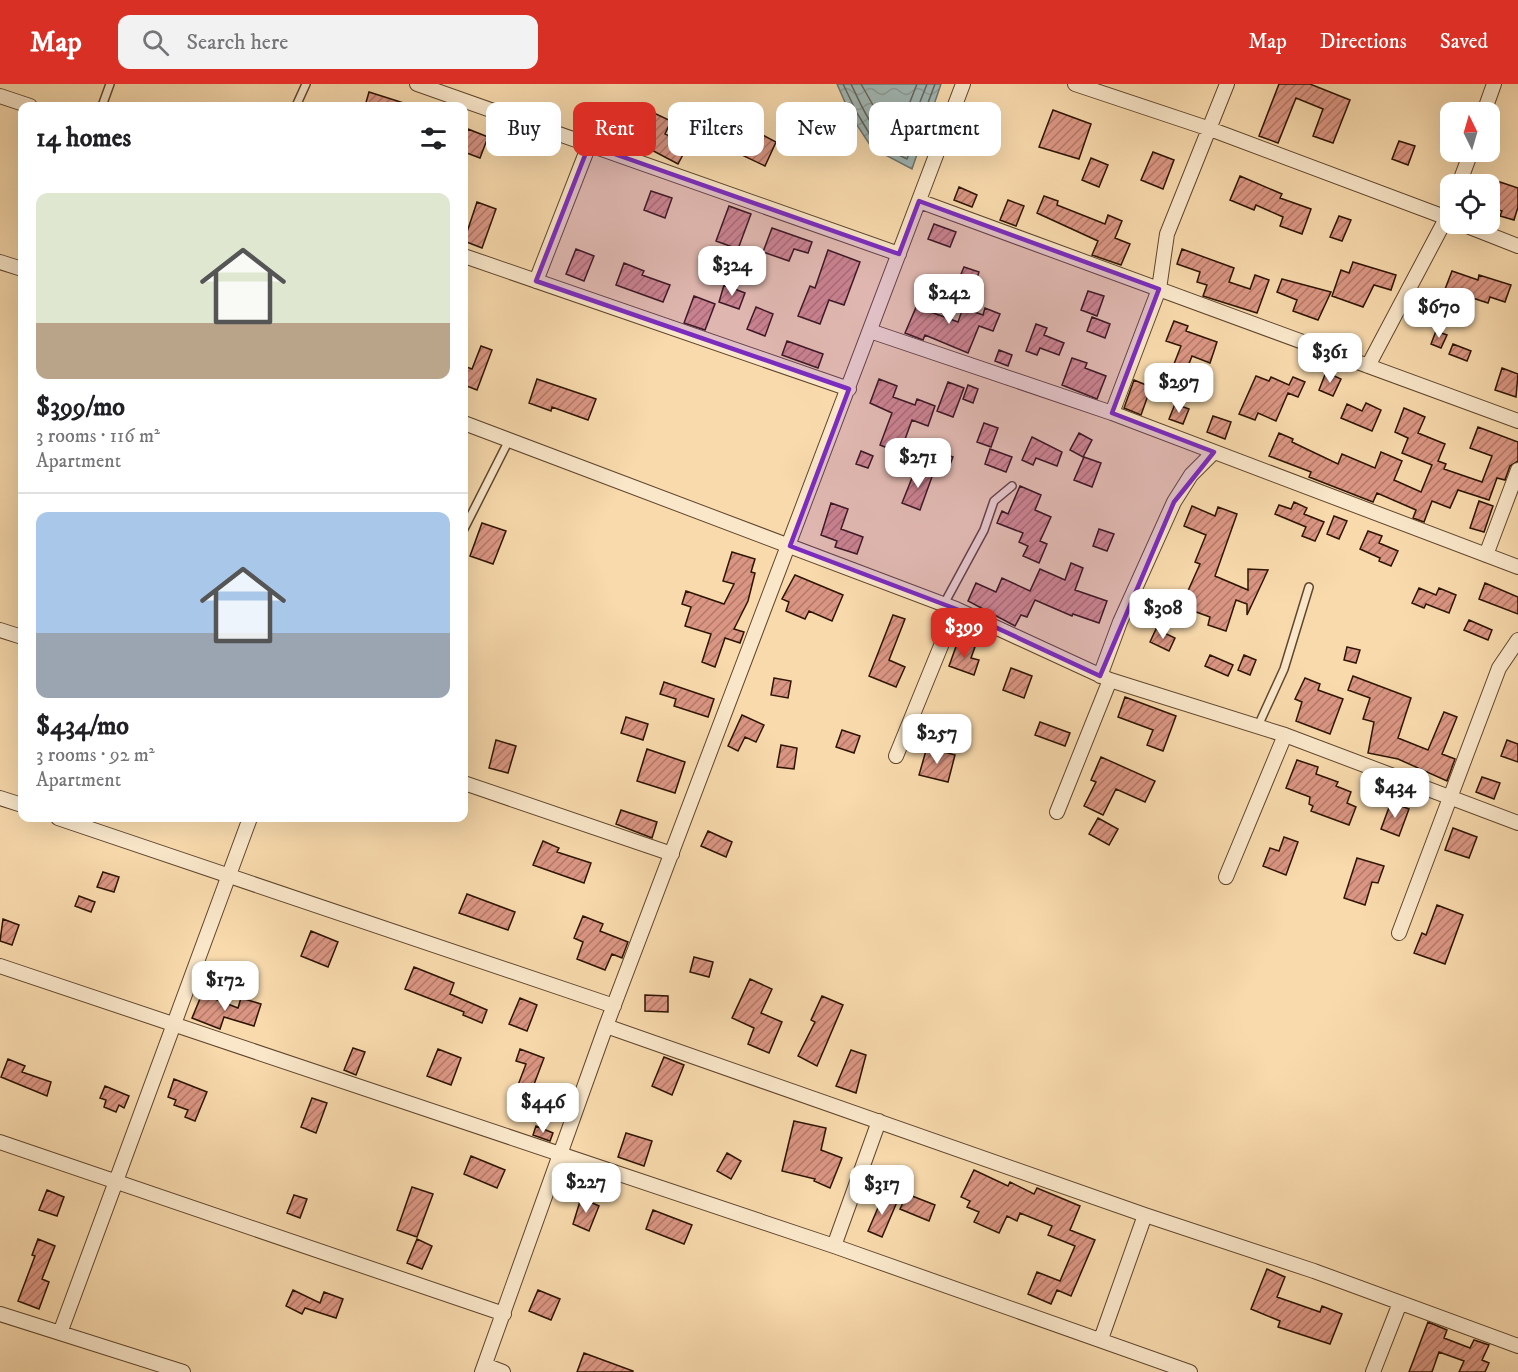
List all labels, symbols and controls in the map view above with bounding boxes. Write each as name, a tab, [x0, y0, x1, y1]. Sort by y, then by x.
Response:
search box	[118, 15, 538, 69]
text: Map	[30, 25, 82, 60]
icon: search	[139, 26, 172, 59]
text: Search here	[187, 29, 288, 56]
text: Map	[1248, 29, 1287, 55]
text: Directions	[1320, 29, 1407, 55]
text: Saved	[1440, 29, 1488, 55]
chip: Buy	[486, 102, 561, 156]
chip: Rent	[573, 102, 656, 156]
chip: Filters	[668, 102, 764, 156]
chip: New	[776, 102, 857, 156]
chip: Apartment	[869, 102, 1001, 156]
north arrow	[1440, 102, 1500, 162]
map controls	[1440, 102, 1500, 234]
text: 14 homes	[36, 122, 131, 155]
icon: filters	[417, 122, 450, 155]
button: locate	[1440, 174, 1500, 234]
icon: home	[189, 232, 297, 340]
pin: $324	[696, 246, 768, 297]
text: $324	[712, 253, 752, 278]
pin: $242	[913, 274, 985, 325]
text: $242	[928, 281, 970, 306]
pin: $670	[1403, 288, 1475, 339]
text: $670	[1418, 295, 1460, 320]
pin: $361	[1294, 333, 1366, 384]
text: $361	[1312, 340, 1348, 365]
pin: $297	[1143, 363, 1215, 414]
text: $297	[1158, 370, 1200, 395]
text: $399/mo	[36, 391, 125, 424]
text: 3 rooms · 116 m²	[36, 424, 160, 449]
pin: $271	[882, 438, 954, 489]
text: $271	[899, 445, 937, 470]
text: Apartment	[36, 449, 121, 474]
icon: home	[189, 551, 297, 659]
pin: $308	[1127, 589, 1199, 640]
text: $308	[1143, 596, 1183, 621]
pin: $399	[928, 608, 1000, 659]
text: $399	[945, 615, 983, 640]
text: $434/mo	[36, 710, 129, 743]
pin: $257	[901, 714, 973, 765]
text: $257	[916, 721, 958, 746]
text: 3 rooms · 92 m²	[36, 743, 155, 768]
text: Apartment	[36, 768, 121, 793]
pin: $434	[1359, 768, 1431, 819]
text: $434	[1374, 775, 1416, 800]
pin: $172	[189, 961, 261, 1012]
text: $172	[206, 968, 244, 993]
pin: $446	[507, 1083, 579, 1134]
text: $446	[521, 1090, 565, 1115]
pin: $227	[550, 1163, 622, 1214]
pin: $317	[846, 1165, 918, 1216]
text: $227	[566, 1170, 606, 1195]
text: $317	[864, 1172, 900, 1197]

